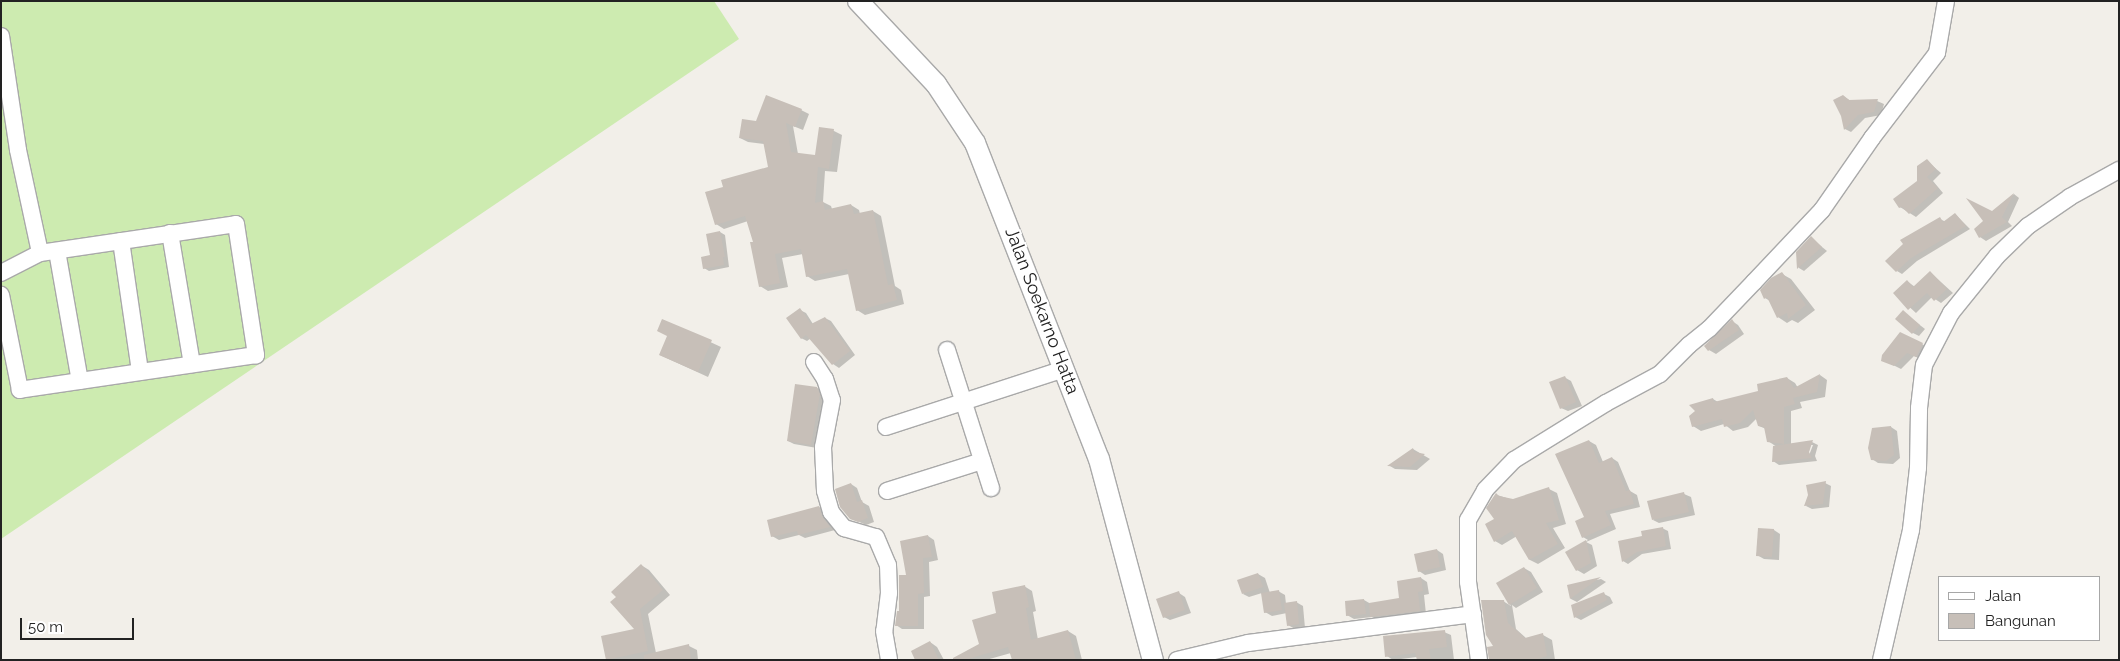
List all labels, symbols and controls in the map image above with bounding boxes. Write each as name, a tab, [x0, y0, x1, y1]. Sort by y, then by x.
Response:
street label: Jalan Soekarno Hatta	[1000, 225, 1084, 397]
legend	[1938, 576, 2100, 641]
text: Jalan	[1985, 587, 2021, 605]
scale bar	[22, 608, 136, 640]
text: Bangunan	[1985, 612, 2056, 630]
text: 50 m	[28, 618, 63, 636]

